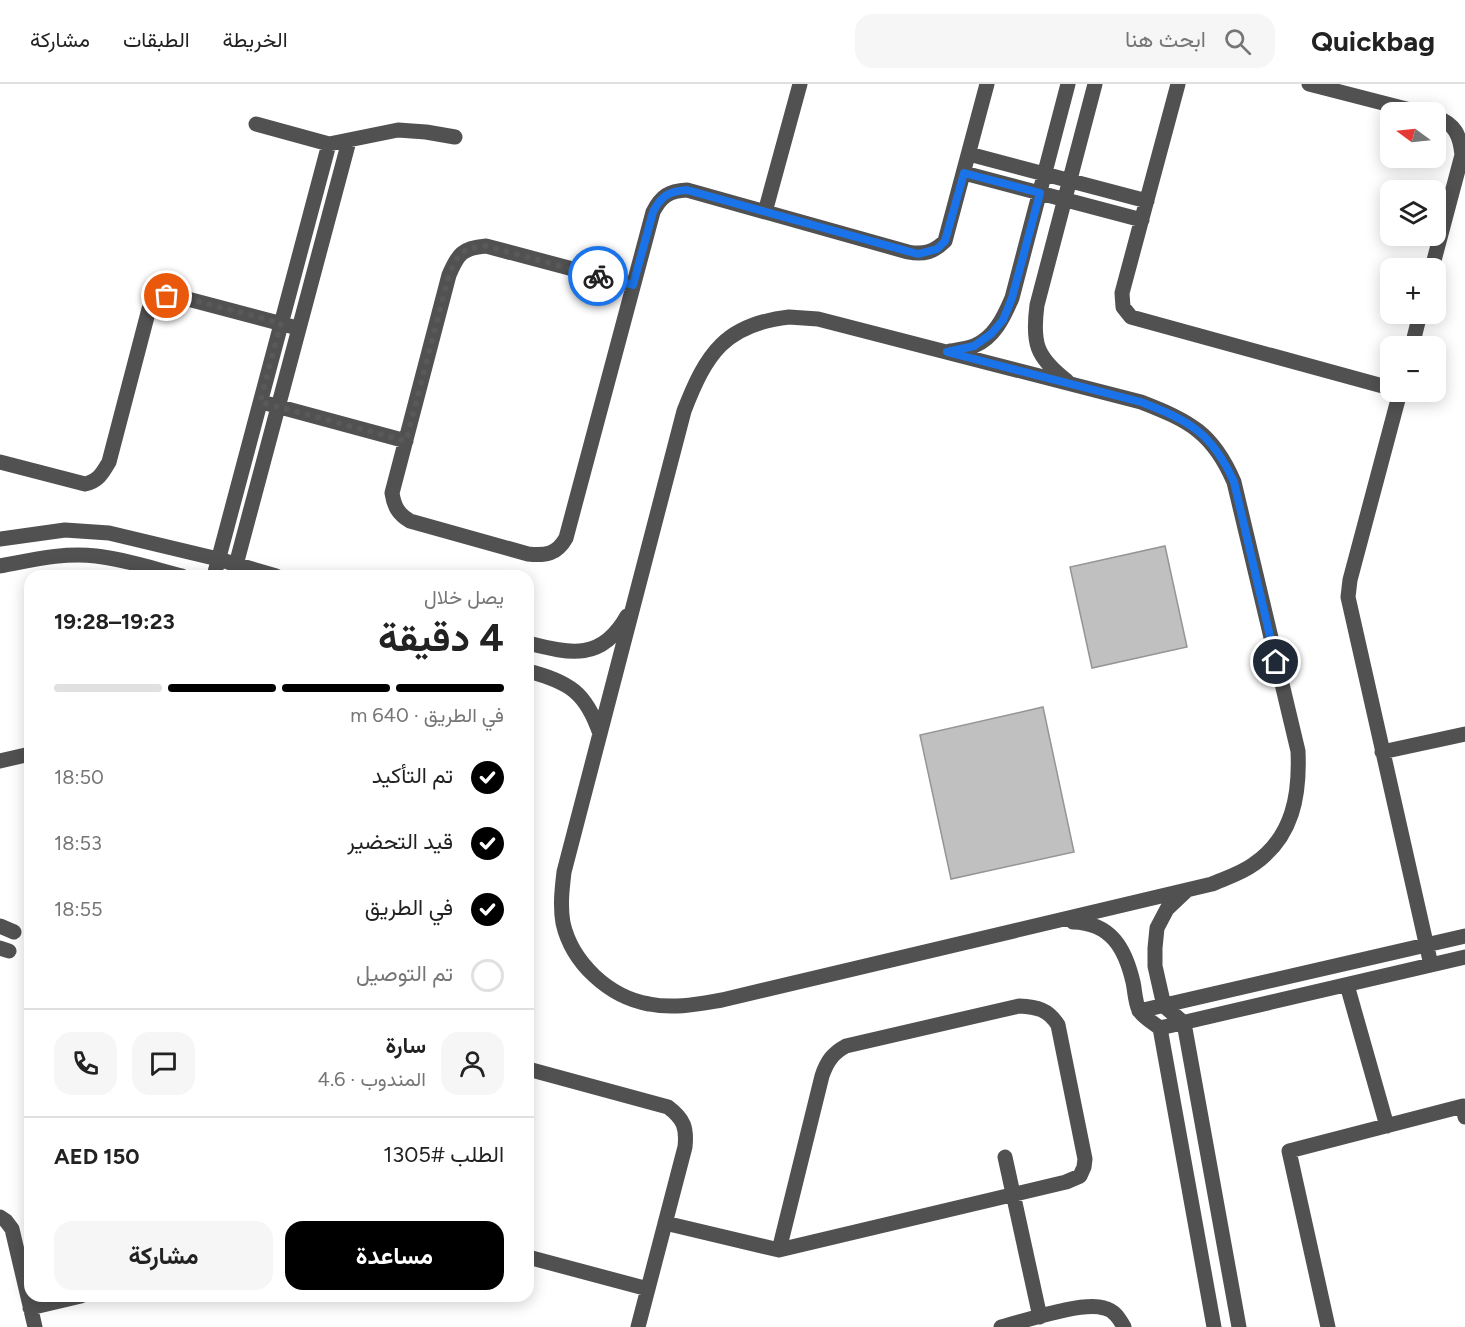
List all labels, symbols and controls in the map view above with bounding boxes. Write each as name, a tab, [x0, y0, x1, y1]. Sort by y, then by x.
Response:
search box	[855, 14, 1275, 68]
text: Quickbag	[1311, 24, 1435, 58]
icon: search	[1221, 25, 1254, 58]
text: ابحث هنا	[1125, 26, 1206, 53]
text: مشاركة	[30, 27, 90, 52]
text: الطبقات	[123, 27, 190, 52]
text: الخريطة	[223, 27, 288, 52]
north arrow	[1380, 102, 1446, 168]
map controls	[1380, 102, 1446, 402]
button: layers	[1380, 180, 1446, 246]
courier	[568, 246, 628, 306]
button: +	[1380, 258, 1446, 324]
icon: bike	[582, 260, 615, 293]
pin	[141, 270, 192, 321]
icon: bag	[150, 279, 183, 312]
button: −	[1380, 336, 1446, 402]
text: يصل خلال	[424, 585, 504, 609]
text: 19:23–19:28	[54, 608, 175, 635]
text: 4 دقيقة	[378, 614, 504, 661]
pin	[1250, 636, 1301, 687]
icon: home	[1259, 645, 1292, 678]
text: في الطريق · 640 m	[350, 703, 504, 727]
icon: check	[471, 761, 504, 794]
text: تم التأكيد	[372, 762, 453, 789]
text: 18:50	[54, 765, 104, 789]
icon: check	[471, 827, 504, 860]
text: قيد التحضير	[347, 828, 453, 855]
text: 18:53	[54, 831, 102, 855]
icon: check	[471, 893, 504, 926]
text: في الطريق	[365, 894, 453, 921]
text: 18:55	[54, 897, 103, 921]
text: تم التوصيل	[356, 960, 453, 987]
button: phone	[54, 1032, 117, 1095]
button: chat	[132, 1032, 195, 1095]
text: سارة	[385, 1032, 426, 1059]
button: person	[441, 1032, 504, 1095]
text: المندوب · 4.6	[318, 1067, 426, 1091]
text: الطلب #1305	[383, 1141, 504, 1168]
text: AED 150	[54, 1143, 140, 1170]
button: مشاركة	[54, 1221, 273, 1290]
button: مساعدة	[285, 1221, 504, 1290]

